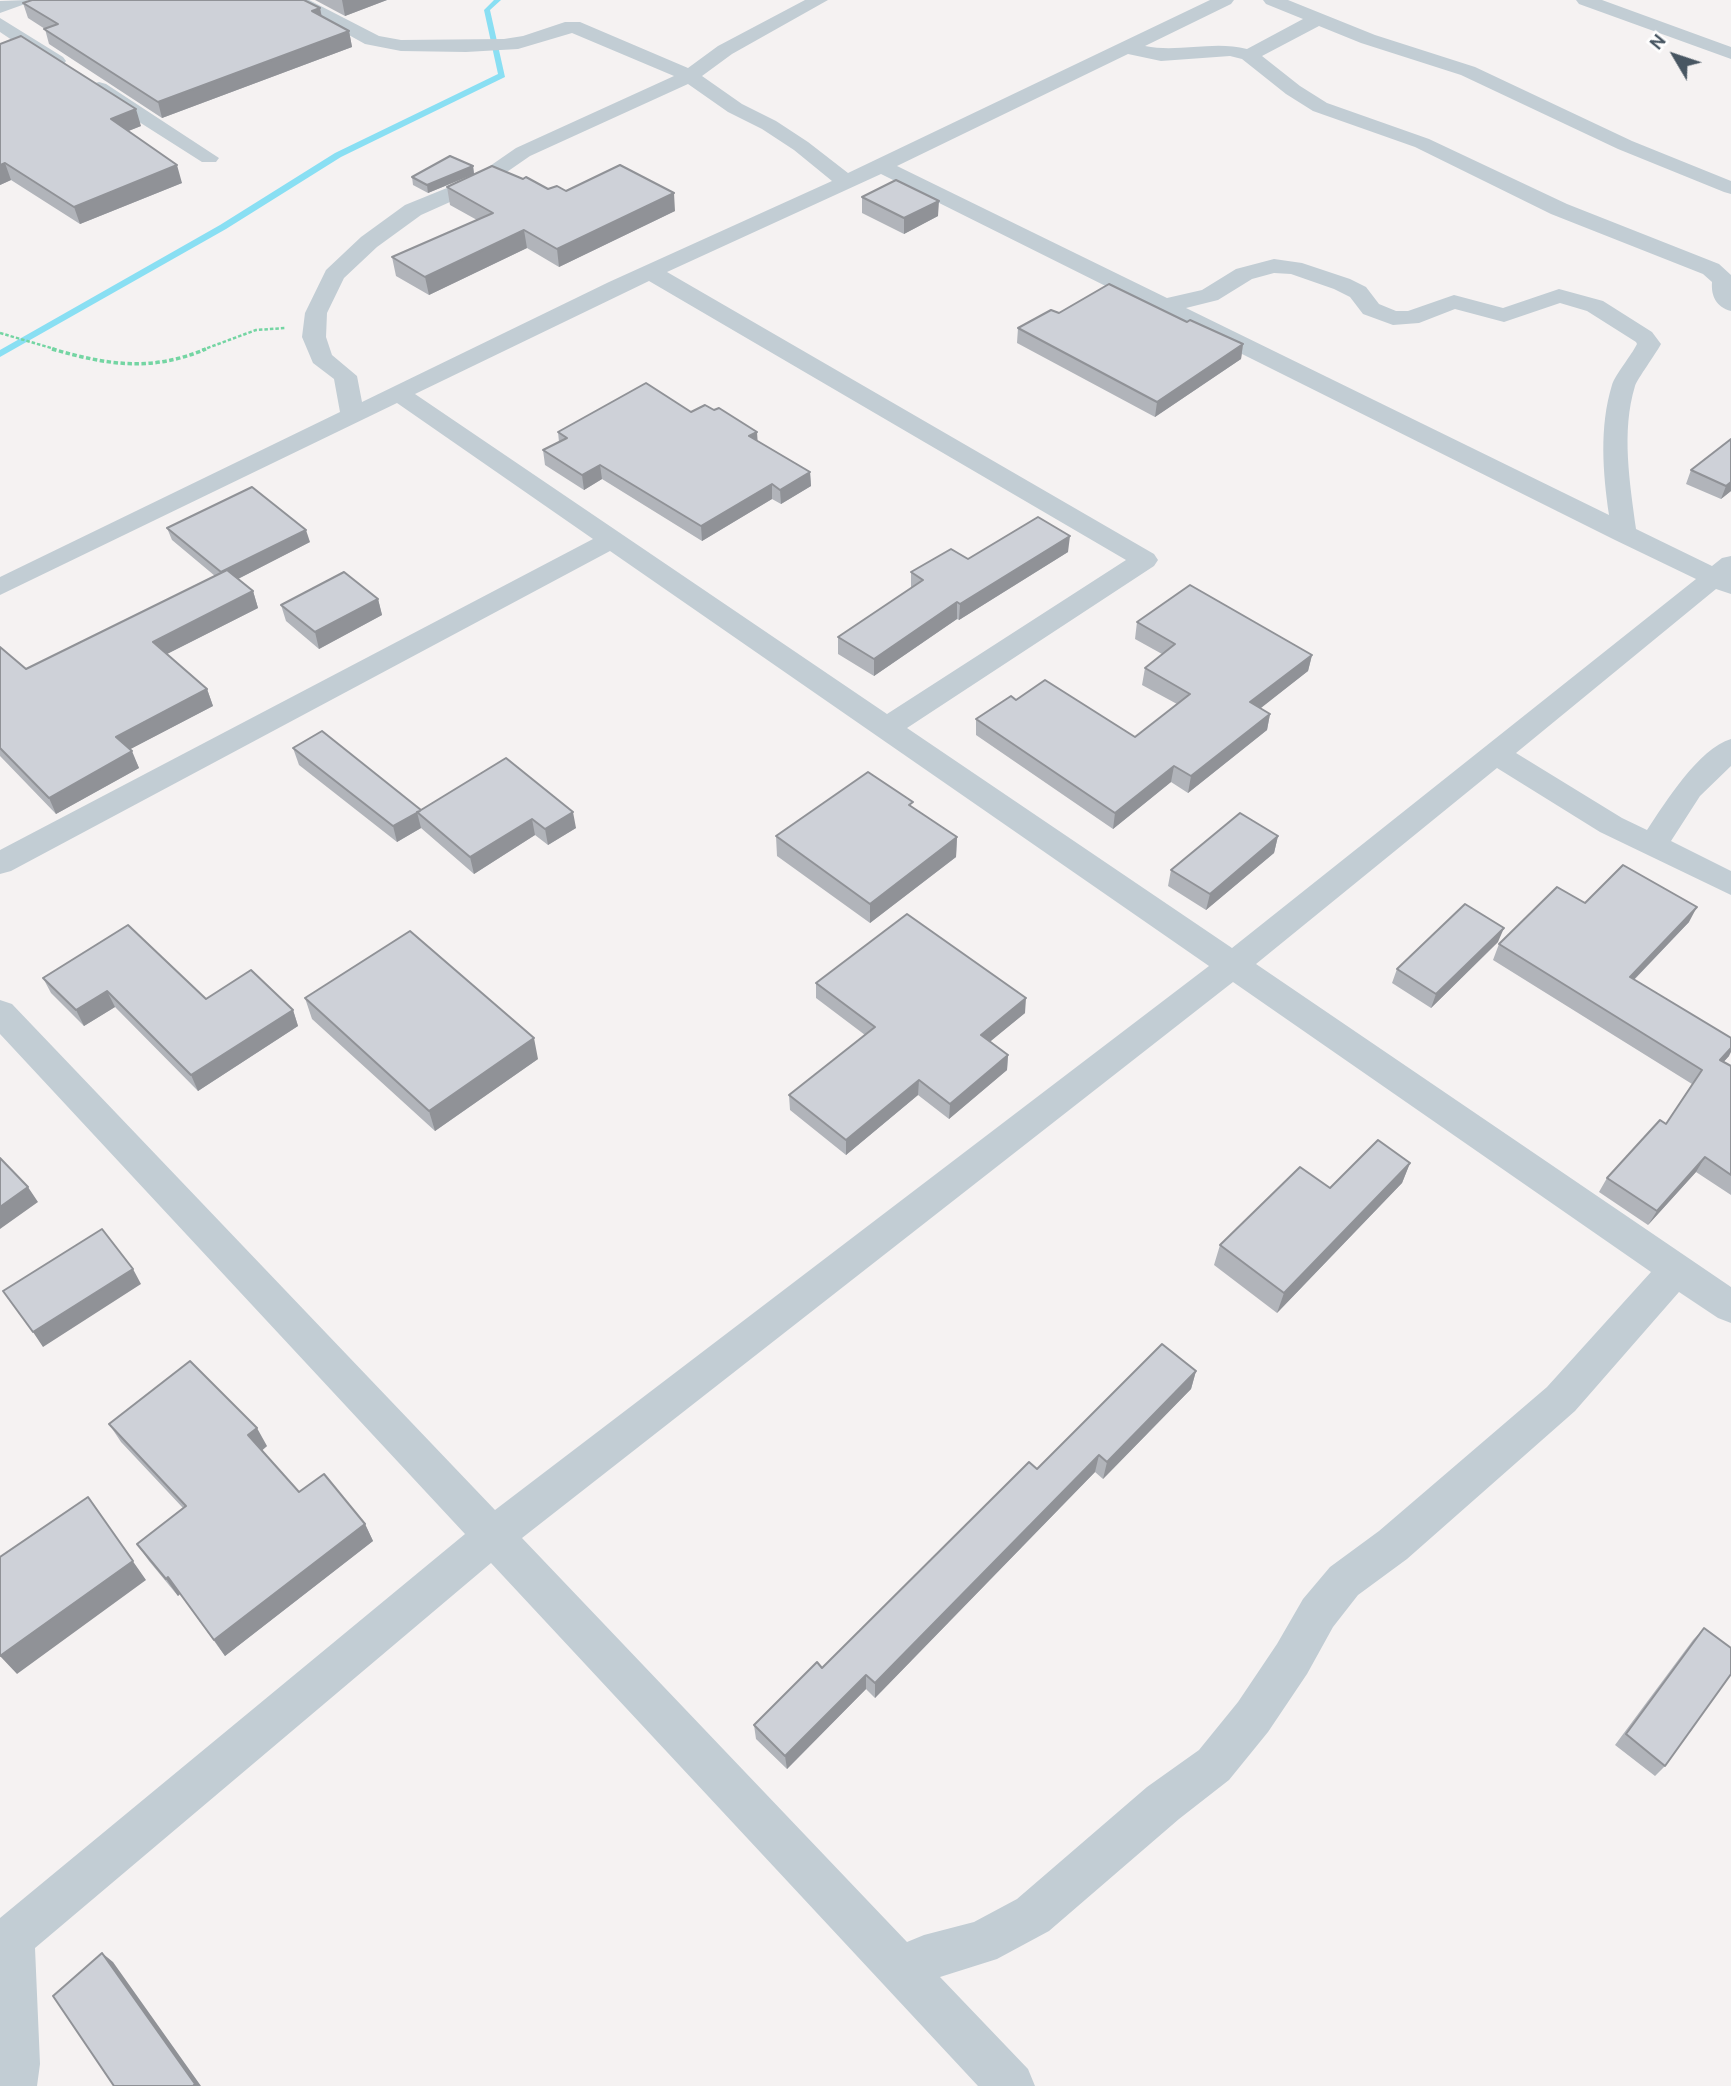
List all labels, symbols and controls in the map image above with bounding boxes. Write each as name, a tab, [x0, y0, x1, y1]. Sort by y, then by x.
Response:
north arrow	[1640, 21, 1710, 91]
text: N	[1645, 30, 1672, 56]

